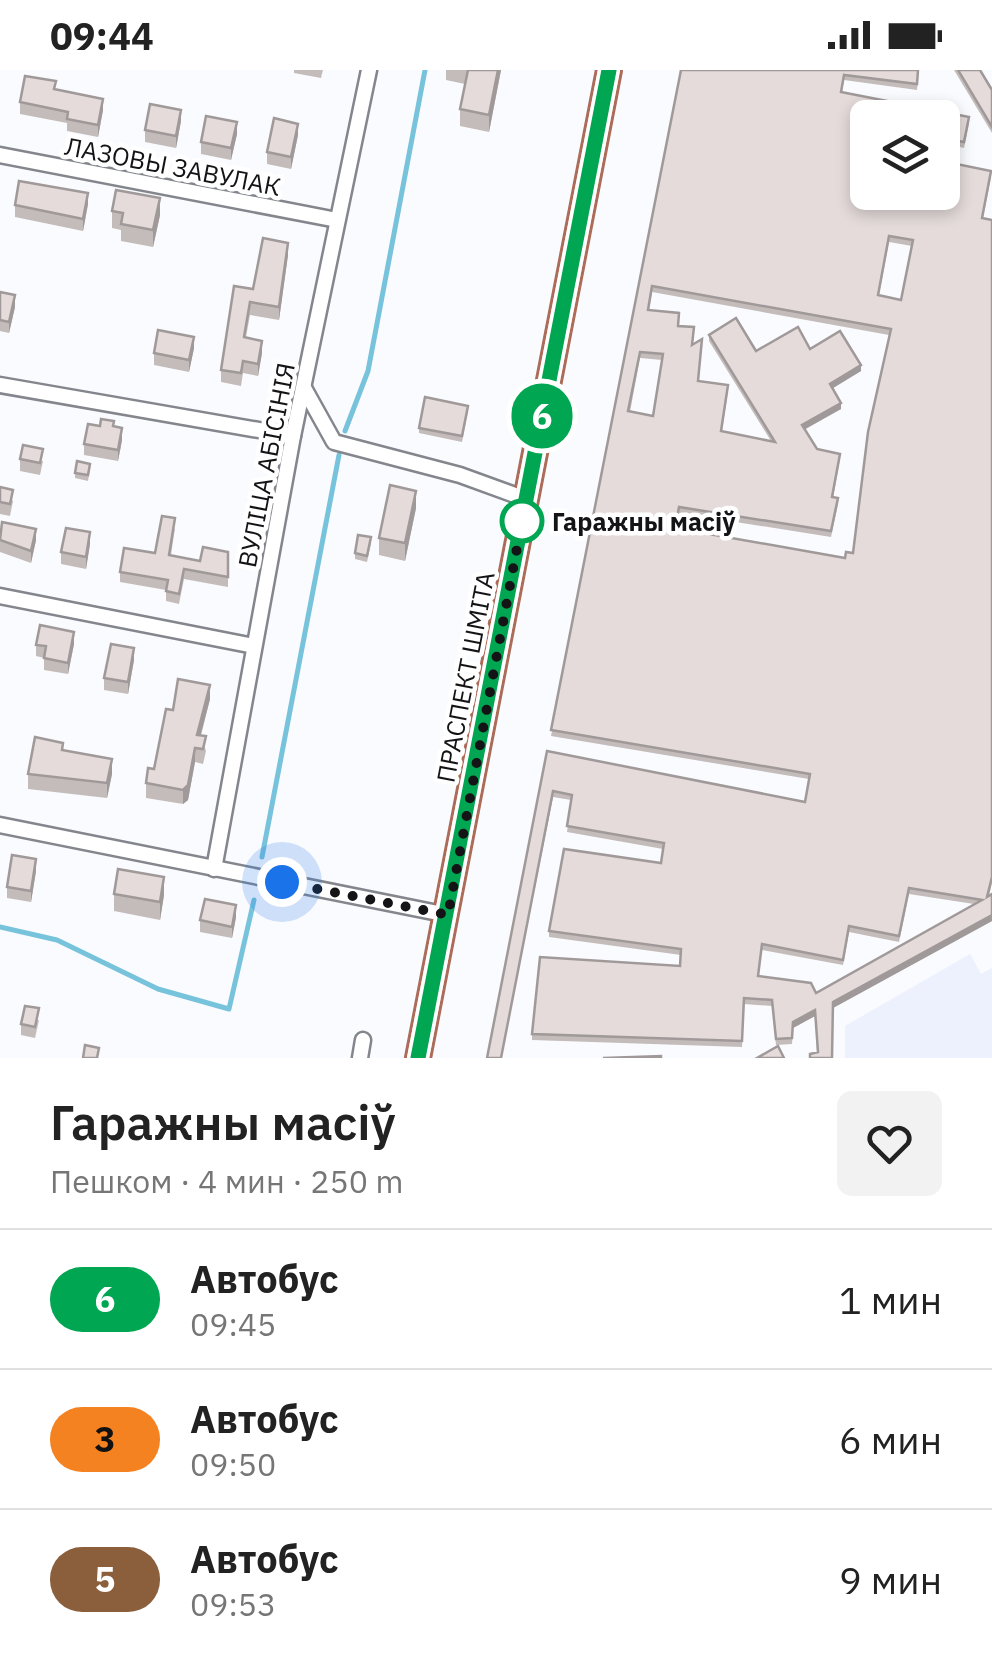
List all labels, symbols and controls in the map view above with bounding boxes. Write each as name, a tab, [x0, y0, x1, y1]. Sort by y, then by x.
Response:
text: 09:44	[50, 11, 154, 60]
map controls	[850, 100, 960, 210]
button: layers	[850, 100, 960, 210]
street label: ЛАЗОВЫ ЗАВУЛАК	[62, 129, 284, 203]
street label: ВУЛІЦА АБІСІНІЯ	[230, 360, 302, 570]
line badge: 6	[510, 384, 574, 448]
text: 6	[531, 393, 553, 439]
marker: Гаражны масіў	[501, 500, 543, 542]
place label: Гаражны масіў	[552, 505, 736, 538]
street label: ПРАСПЕКТ ШМІТА	[428, 569, 502, 785]
your location	[257, 857, 307, 907]
text: Гаражны масіў	[50, 1091, 396, 1153]
button: heart	[837, 1091, 942, 1196]
text: Пешком · 4 мин · 250 m	[50, 1160, 403, 1202]
text: Автобус	[190, 1254, 339, 1303]
text: 1 мин	[839, 1275, 942, 1324]
text: 6	[94, 1276, 116, 1322]
text: 09:45	[190, 1303, 276, 1345]
text: Автобус	[190, 1394, 339, 1443]
text: 6 мин	[839, 1415, 942, 1464]
text: 3	[94, 1416, 116, 1462]
text: 09:50	[190, 1443, 276, 1485]
text: Автобус	[190, 1534, 339, 1583]
text: 9 мин	[839, 1555, 942, 1604]
text: 5	[94, 1556, 116, 1602]
text: 09:53	[190, 1583, 276, 1625]

